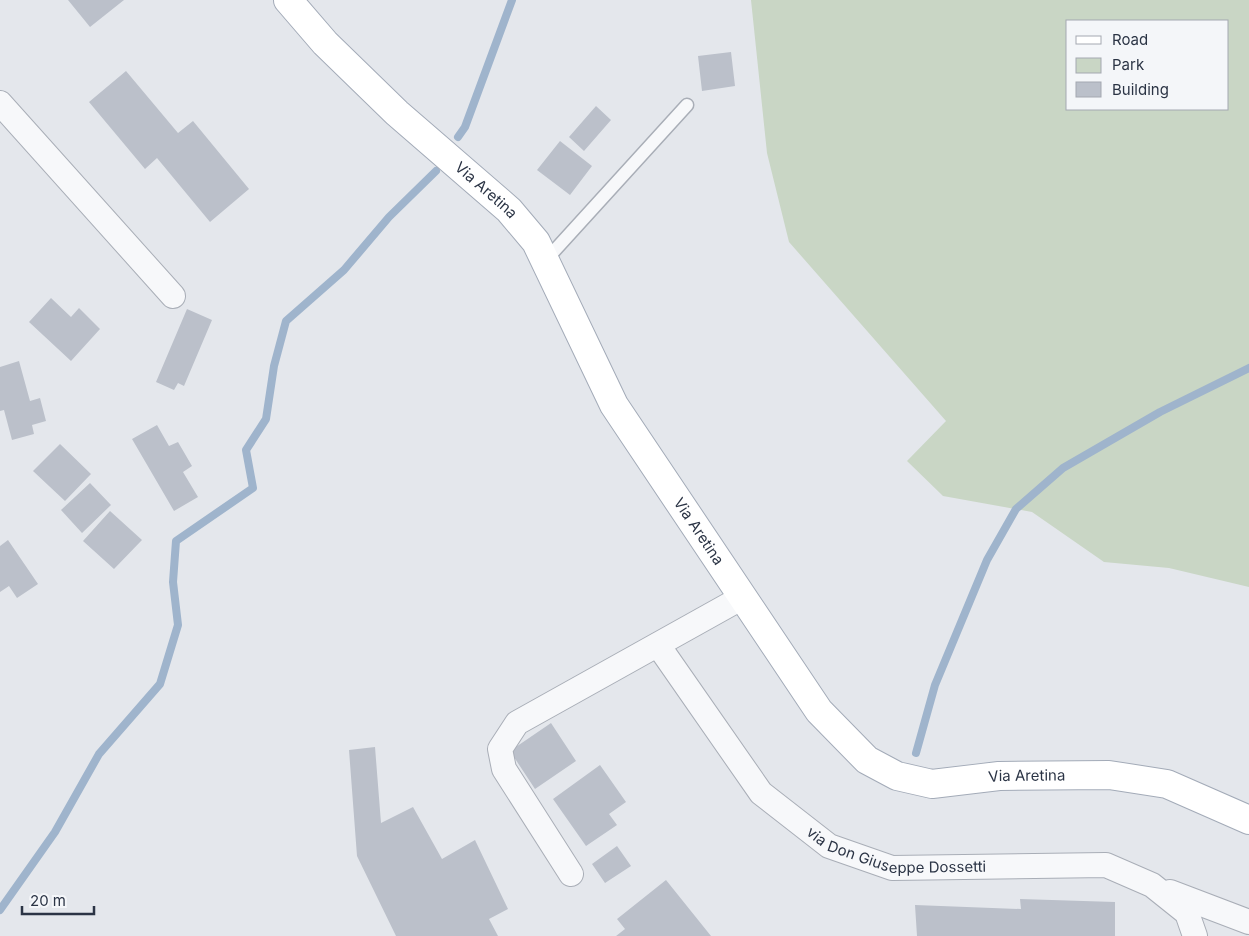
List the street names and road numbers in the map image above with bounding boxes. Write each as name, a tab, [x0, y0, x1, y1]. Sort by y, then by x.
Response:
street label: Via Aretina	[451, 157, 522, 222]
street label: Via Aretina	[670, 494, 728, 568]
street label: Via Aretina	[987, 765, 1065, 786]
street label: via Don Giuseppe Dossetti	[803, 822, 986, 877]

